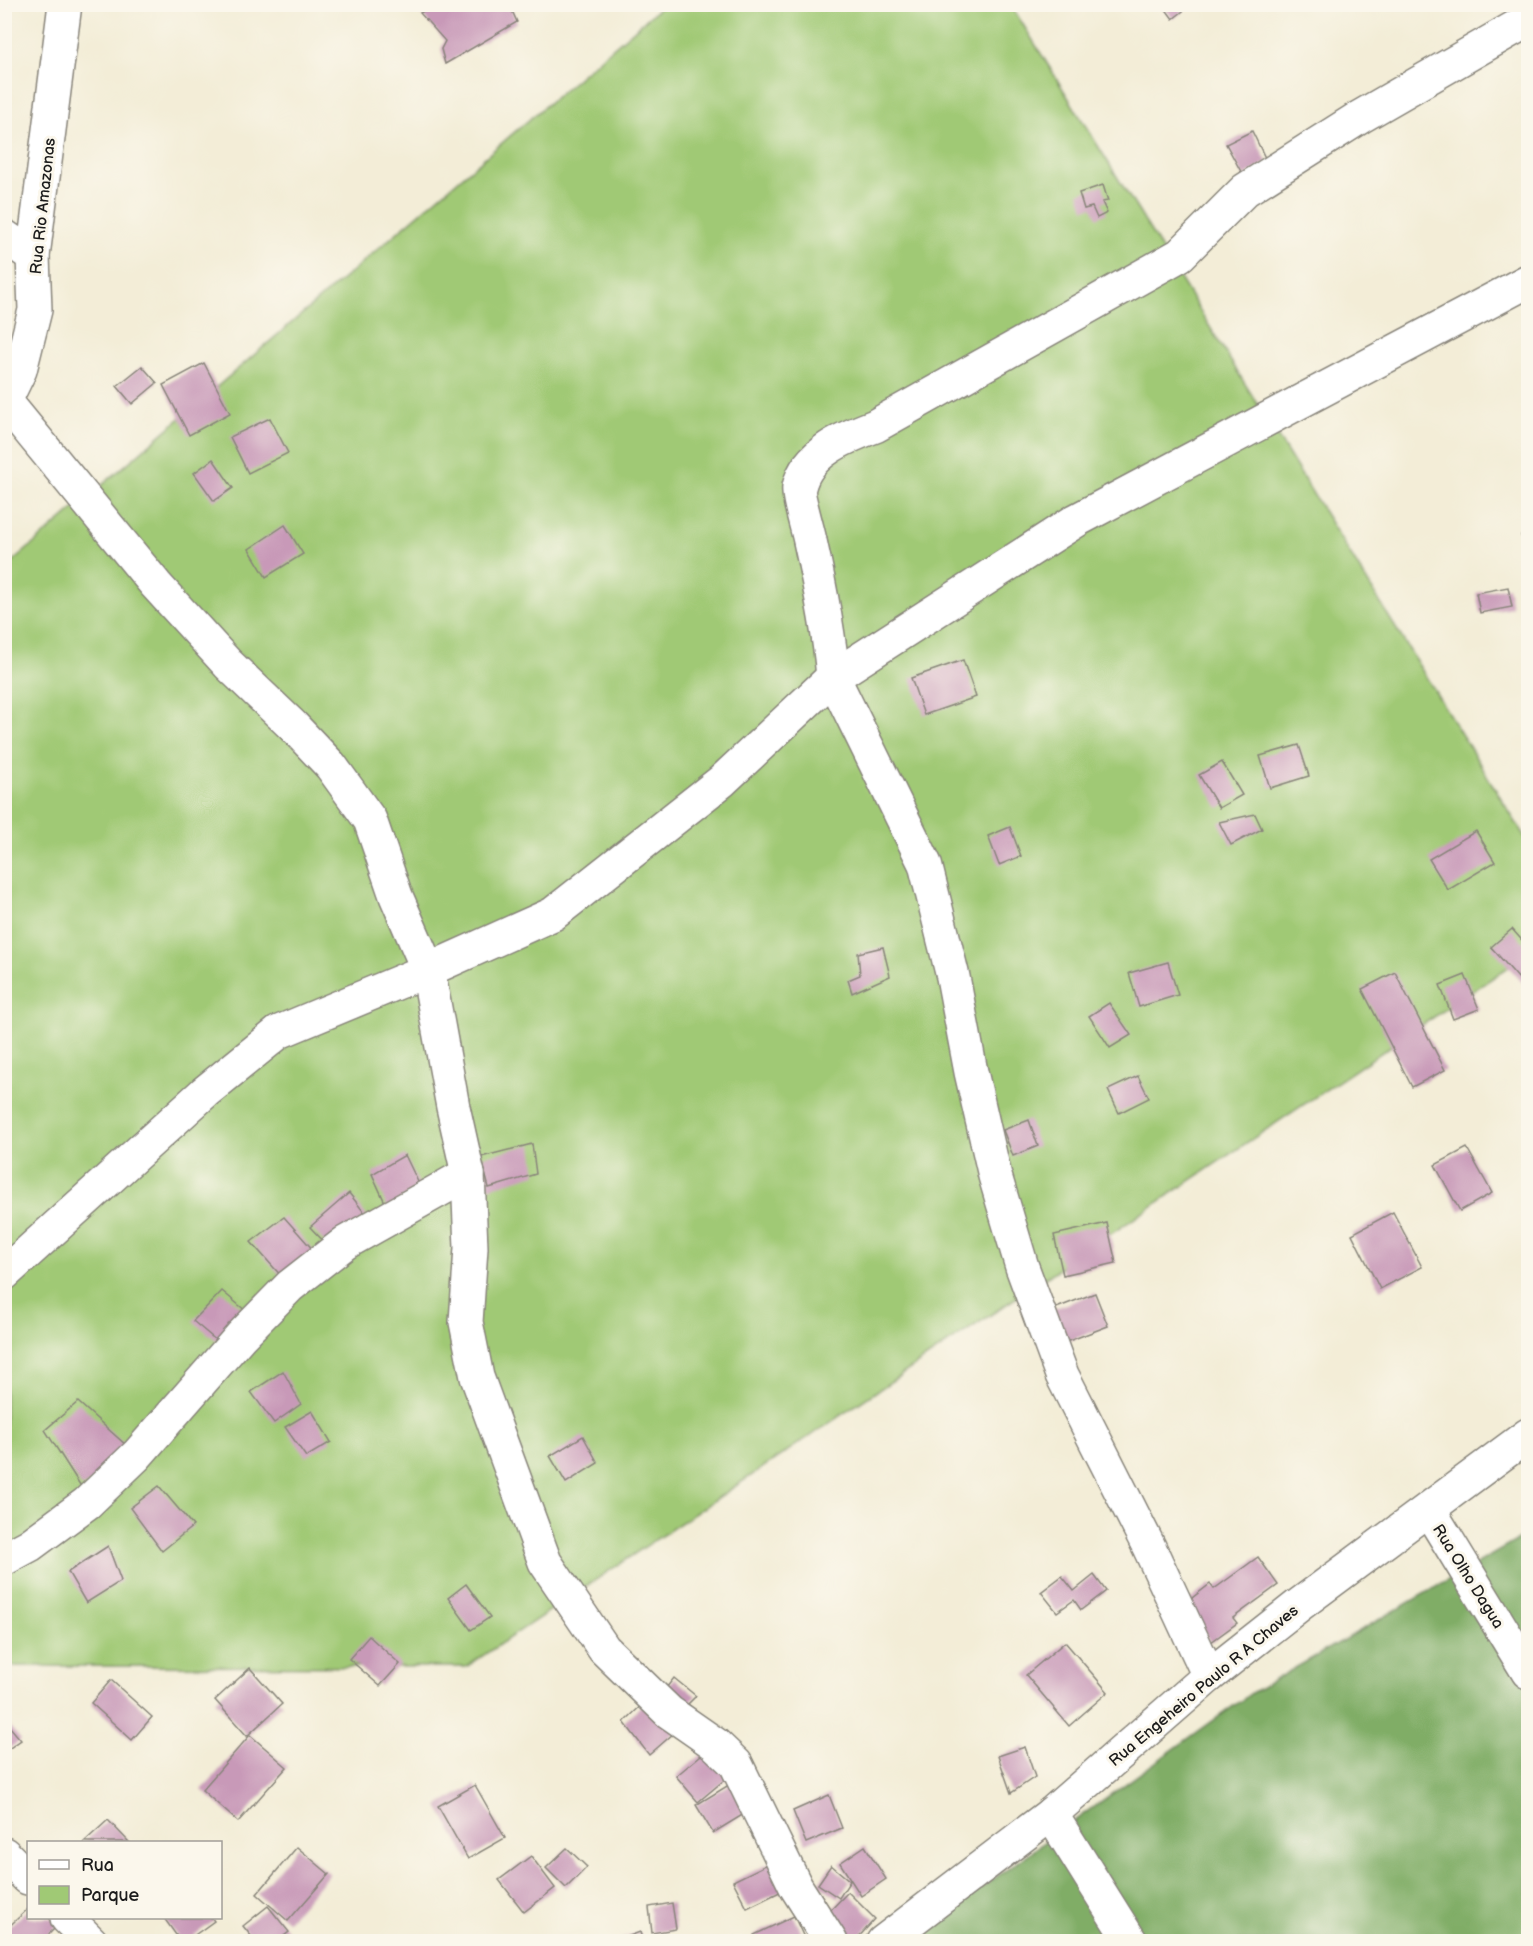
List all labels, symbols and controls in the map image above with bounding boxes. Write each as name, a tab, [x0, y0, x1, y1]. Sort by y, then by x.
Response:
street label: Rua Rio Amazonas	[27, 137, 60, 275]
street label: Rua Olho Dagua	[1428, 1521, 1507, 1632]
street label: Rua Engeheiro Paulo R A Chaves	[1105, 1601, 1303, 1771]
legend	[27, 1841, 222, 1919]
text: Rua	[81, 1855, 114, 1876]
text: Parque	[81, 1885, 139, 1906]

